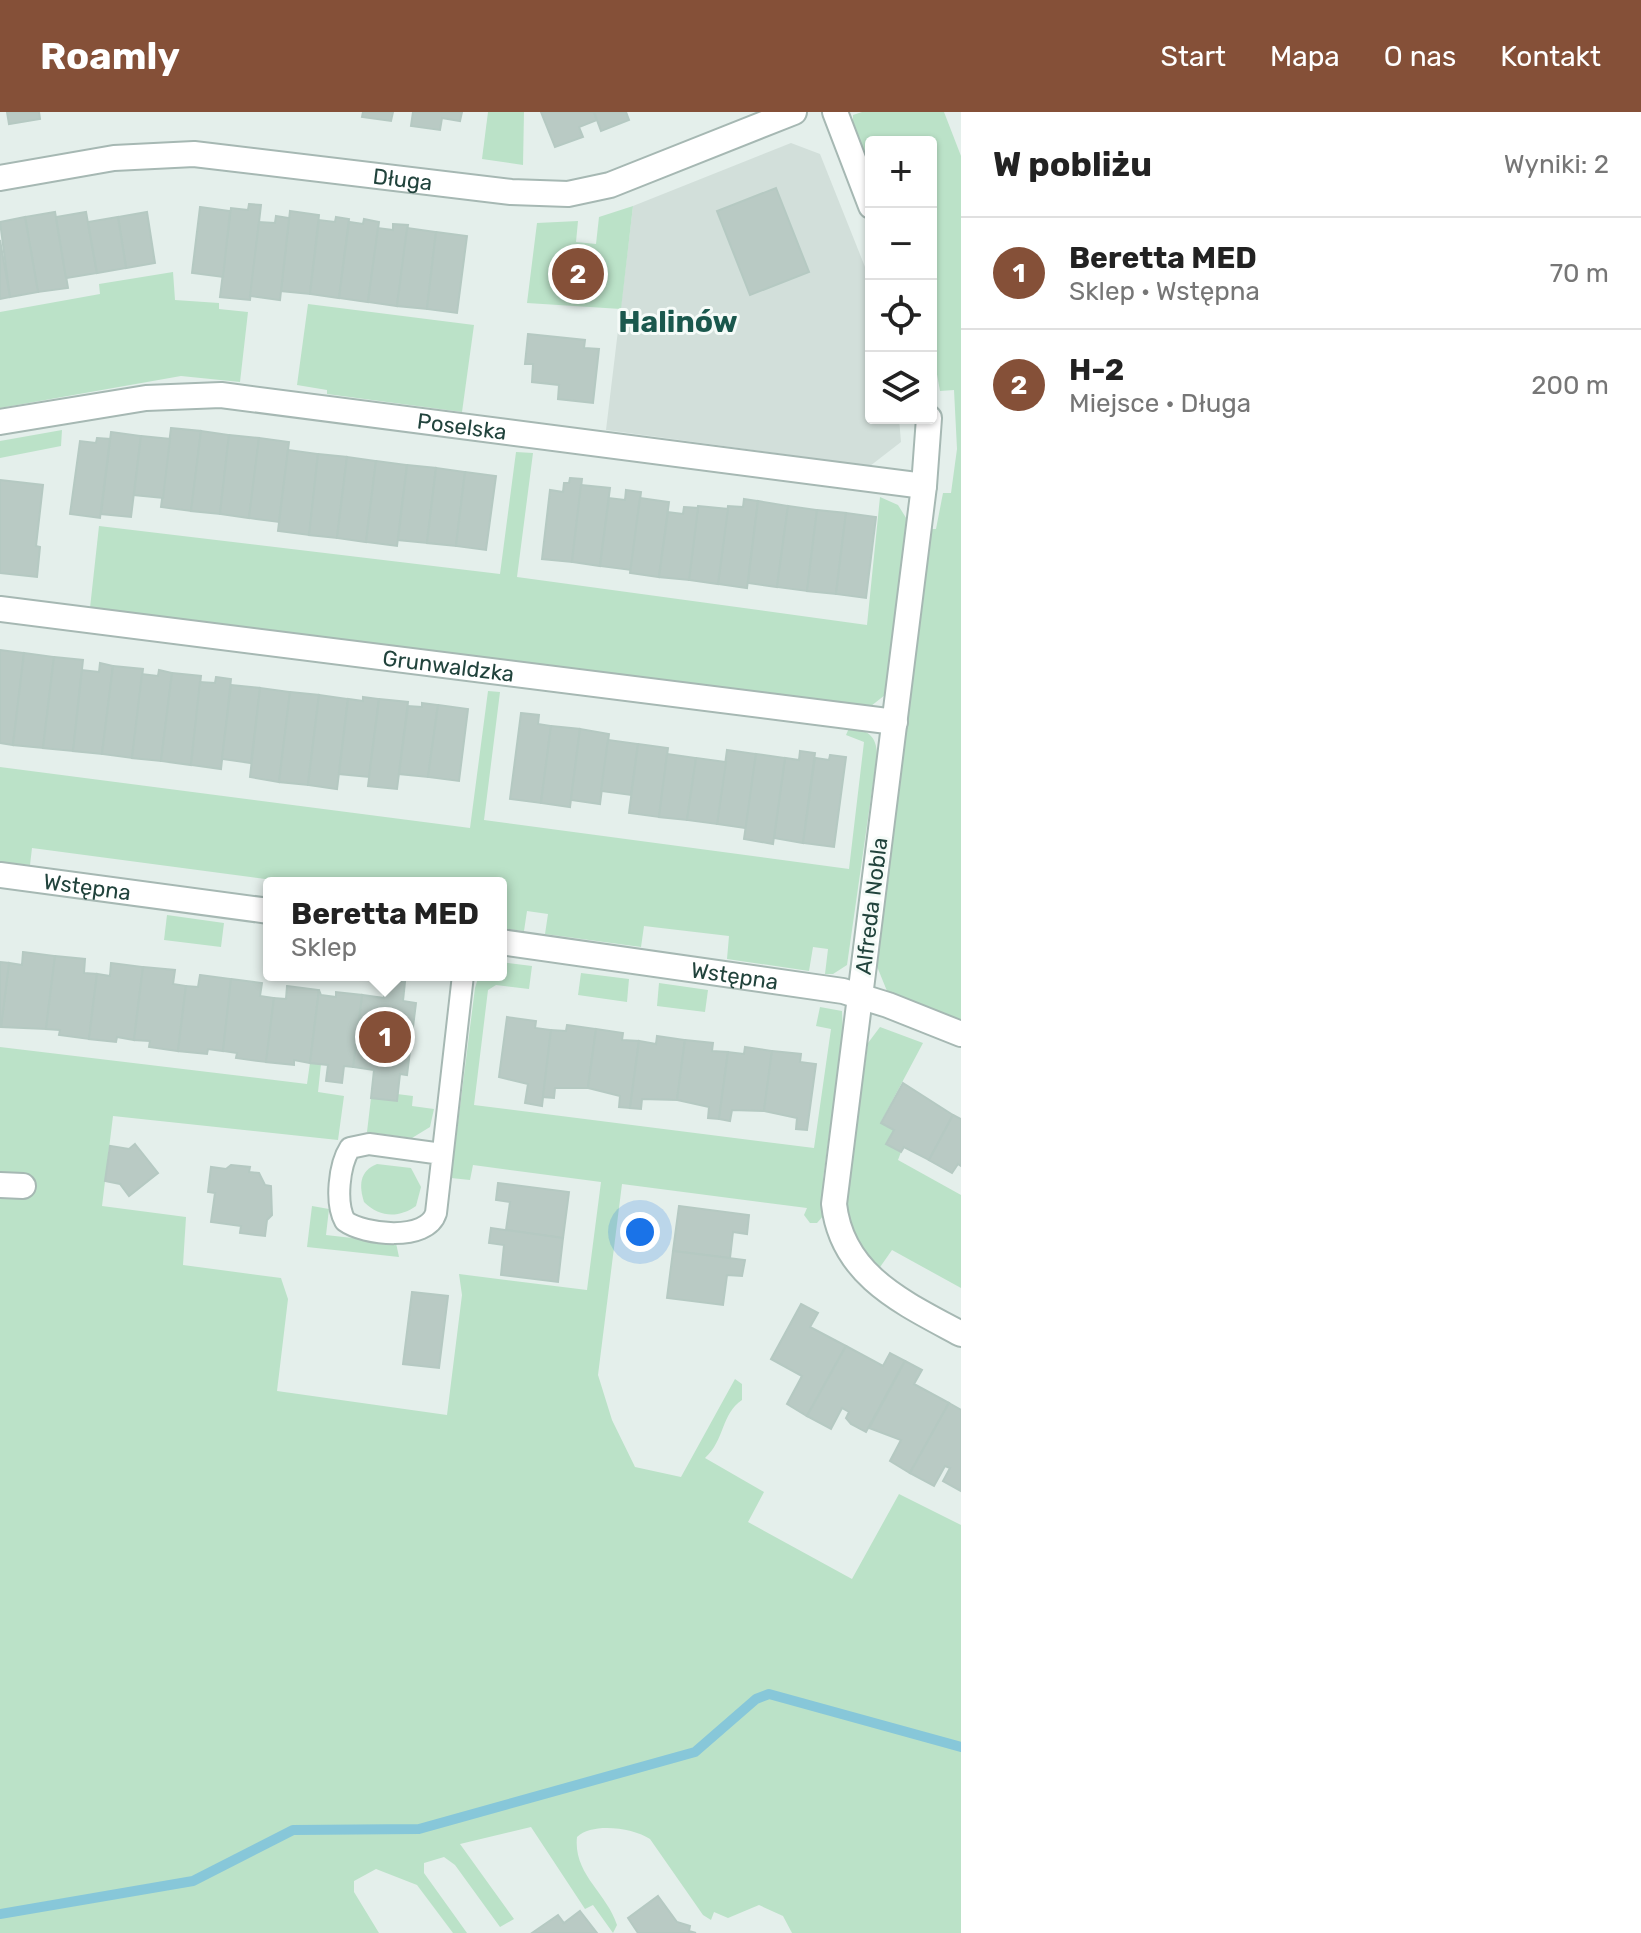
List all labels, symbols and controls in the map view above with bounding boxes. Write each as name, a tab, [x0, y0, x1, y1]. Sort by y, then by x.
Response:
text: Roamly	[40, 33, 180, 79]
text: Start	[1161, 40, 1226, 73]
text: Mapa	[1270, 40, 1340, 73]
text: O nas	[1384, 40, 1456, 73]
text: Kontakt	[1500, 40, 1601, 73]
map controls	[865, 136, 937, 424]
button: +	[865, 136, 937, 208]
text: W pobliżu	[993, 144, 1152, 185]
text: Wyniki: 2	[1504, 149, 1609, 180]
street label: Długa	[371, 163, 434, 196]
button: −	[865, 208, 937, 280]
text: Beretta MED	[1069, 240, 1257, 276]
pin: 2	[552, 244, 604, 304]
text: 1	[1013, 258, 1025, 289]
text: 70 m	[1550, 258, 1609, 289]
text: Sklep · Wstępna	[1069, 276, 1260, 307]
button: locate	[865, 280, 937, 352]
district label: Halinów	[618, 304, 738, 340]
button: layers	[865, 352, 937, 424]
text: H-2	[1069, 352, 1124, 388]
text: 2	[1011, 370, 1027, 401]
text: 200 m	[1531, 370, 1609, 401]
text: Miejsce · Długa	[1069, 388, 1251, 419]
street label: Poselska	[416, 408, 508, 446]
street label: Grunwaldzka	[381, 644, 516, 688]
street label: Alfreda Nobla	[850, 836, 893, 976]
street label: Wstępna	[42, 868, 133, 906]
popup	[263, 877, 507, 981]
text: Beretta MED	[291, 896, 479, 932]
text: Sklep	[291, 932, 357, 963]
street label: Wstępna	[689, 956, 780, 996]
pin: 1	[359, 1007, 411, 1067]
your location	[620, 1212, 660, 1252]

